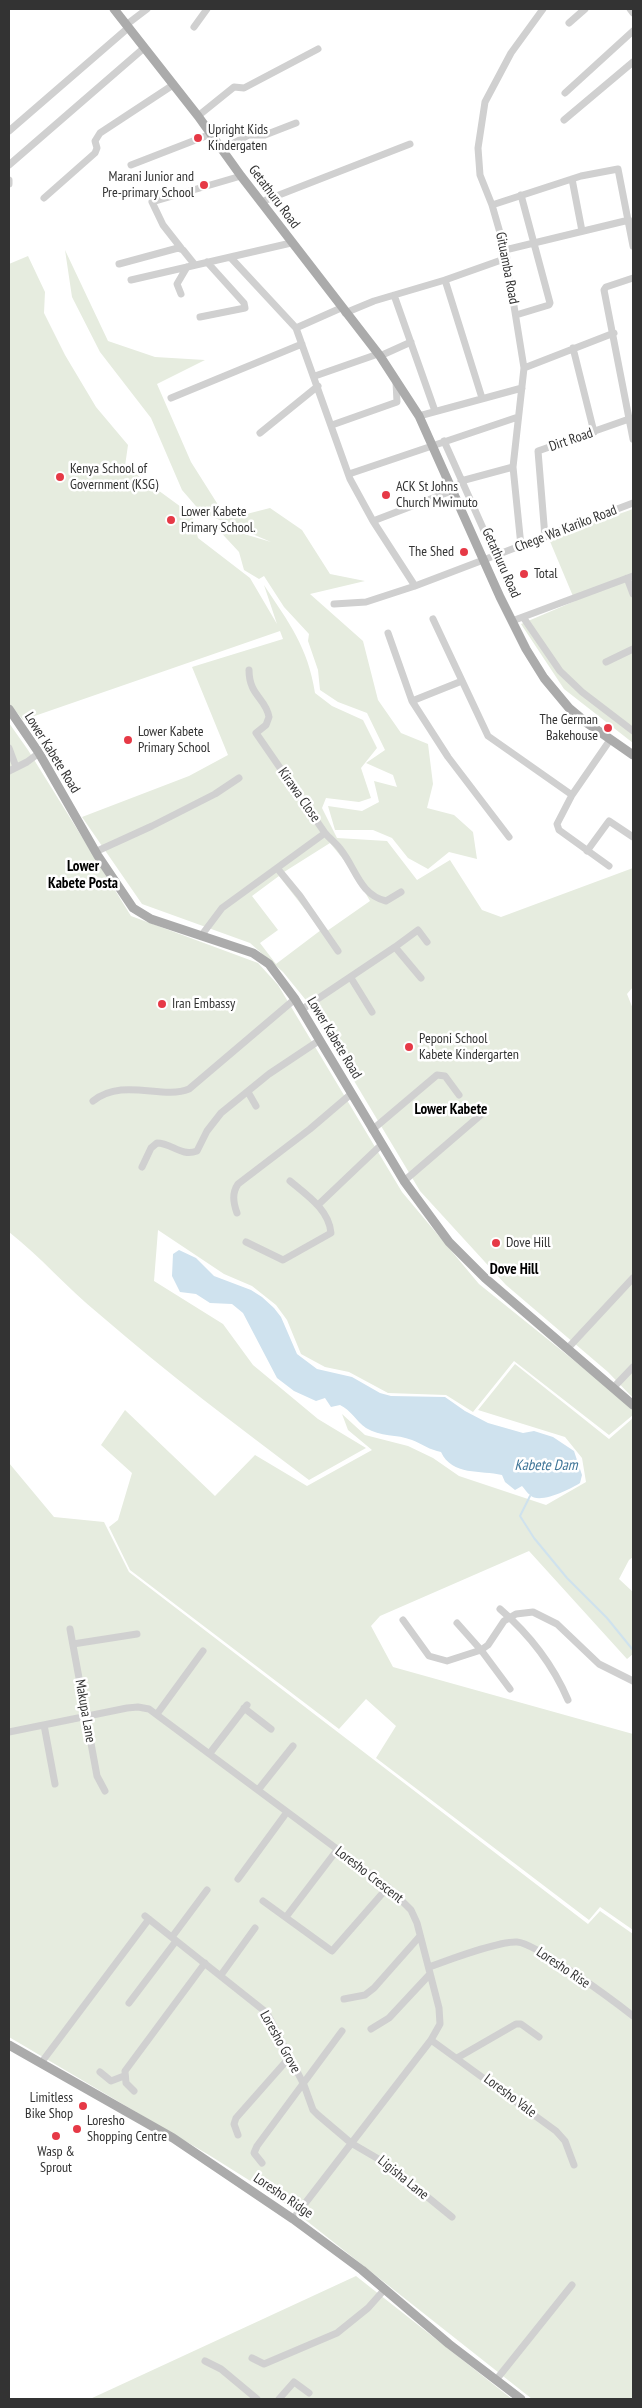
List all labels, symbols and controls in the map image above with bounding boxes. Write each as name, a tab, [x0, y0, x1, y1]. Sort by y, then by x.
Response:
place label: Upright Kids Kindergaten	[208, 122, 268, 154]
marker: Upright Kids Kindergaten	[192, 132, 204, 144]
street label: Getathuru Road	[245, 162, 303, 232]
place label: Marani Junior and Pre-primary School	[102, 169, 194, 202]
marker: Marani Junior and Pre-primary School	[198, 179, 210, 191]
street label: Gituamba Road	[492, 231, 522, 305]
street label: Dirt Road	[547, 425, 595, 455]
place label: Kenya School of Government (KSG)	[70, 461, 158, 494]
marker: Kenya School of Government (KSG)	[54, 471, 66, 483]
place label: ACK St Johns Church Mwimuto	[396, 479, 478, 512]
marker: ACK St Johns Church Mwimuto	[380, 489, 392, 501]
street label: Chege Wa Kariko Road	[513, 502, 619, 556]
place label: Lower Kabete Primary School.	[181, 504, 256, 536]
marker: Lower Kabete Primary School.	[165, 514, 177, 526]
street label: Getathuru Road	[478, 525, 524, 601]
place label: The Shed	[409, 544, 454, 560]
marker: The Shed	[458, 546, 470, 558]
place label: Total	[534, 566, 558, 582]
marker: Total	[518, 568, 530, 580]
street label: Lower Kabete Road	[20, 709, 84, 797]
place label: The German Bakehouse	[539, 712, 598, 744]
marker: The German Bakehouse	[602, 722, 614, 734]
place label: Lower Kabete Primary School	[138, 724, 210, 756]
marker: Lower Kabete Primary School	[122, 734, 134, 746]
street label: Kirawa Close	[274, 765, 324, 825]
district label: Lower Kabete Posta	[48, 858, 118, 893]
street label: Lower Kabete Road	[303, 994, 365, 1082]
place label: Iran Embassy	[172, 996, 235, 1012]
marker: Iran Embassy	[156, 998, 168, 1010]
place label: Peponi School Kabete Kindergarten	[419, 1031, 519, 1064]
marker: Peponi School Kabete Kindergarten	[403, 1041, 415, 1053]
district label: Lower Kabete	[415, 1101, 487, 1119]
place label: Dove Hill	[506, 1235, 551, 1251]
marker: Dove Hill	[490, 1237, 502, 1249]
district label: Dove Hill	[490, 1261, 538, 1279]
water label: Kabete Dam	[515, 1457, 577, 1475]
street label: Makupa Lane	[71, 1678, 99, 1744]
street label: Loresho Crescent	[332, 1843, 406, 1907]
street label: Loresho Rise	[533, 1944, 593, 1992]
street label: Loresho Grove	[256, 2008, 304, 2076]
street label: Loresho Vale	[480, 2071, 540, 2121]
place label: Limitless Bike Shop	[25, 2090, 73, 2122]
marker: Limitless Bike Shop	[77, 2100, 89, 2112]
place label: Loresho Shopping Centre	[87, 2113, 167, 2146]
marker: Loresho Shopping Centre	[71, 2123, 83, 2135]
marker: Wasp & Sprout	[50, 2130, 62, 2142]
place label: Wasp & Sprout	[37, 2144, 75, 2176]
street label: Ligisha Lane	[374, 2152, 432, 2204]
street label: Loresho Ridge	[250, 2170, 316, 2222]

